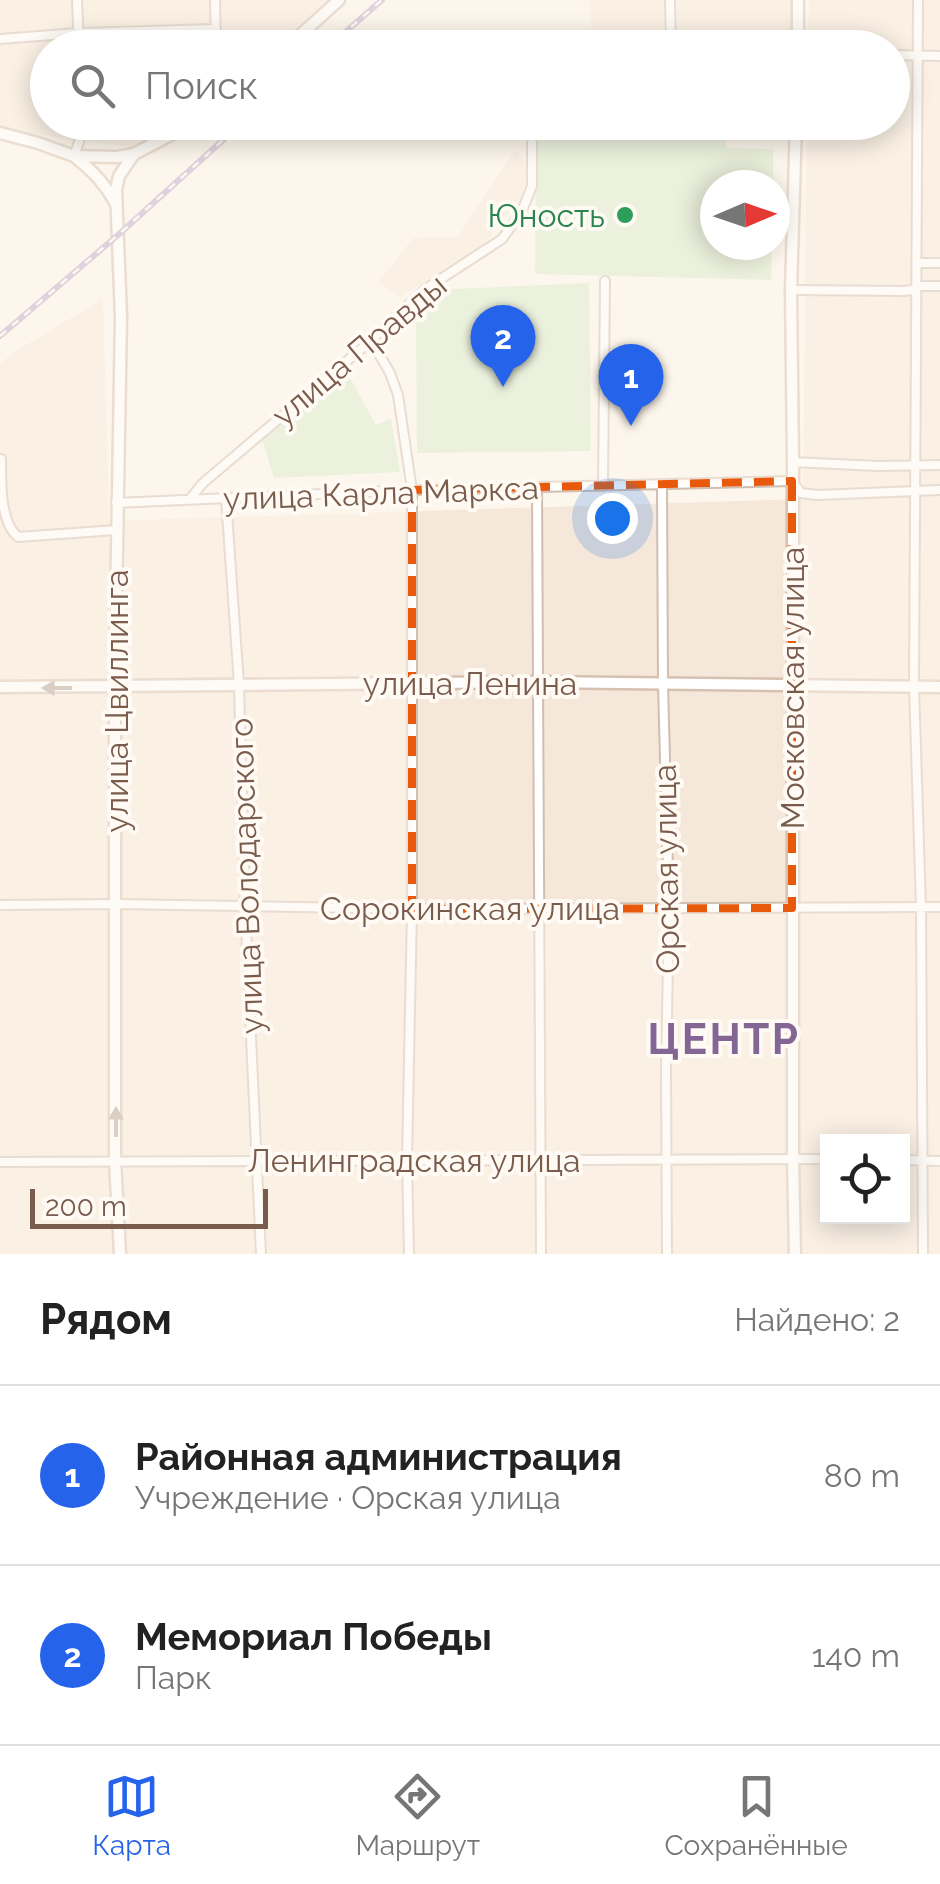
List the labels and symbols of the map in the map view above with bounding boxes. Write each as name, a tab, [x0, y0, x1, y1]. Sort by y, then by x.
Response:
north arrow	[700, 170, 790, 260]
place label: Юность	[488, 197, 605, 234]
marker: Юность	[614, 204, 636, 226]
street label: улица Правды	[264, 266, 454, 434]
pin: 2	[470, 304, 536, 387]
pin: 1	[598, 344, 664, 426]
street label: улица Карла Маркса	[223, 469, 539, 517]
your location	[587, 493, 638, 544]
street label: Московская улица	[774, 547, 811, 829]
street label: улица Цвиллинга	[98, 570, 135, 832]
street label: улица Ленина	[363, 665, 577, 702]
one-way arrow	[41, 680, 73, 696]
street label: улица Володарского	[222, 717, 270, 1035]
street label: Орская улица	[646, 764, 686, 974]
street label: Сорокинская улица	[320, 890, 620, 927]
district label: ЦЕНТР	[648, 1015, 800, 1064]
one-way arrow	[108, 1105, 124, 1137]
street label: Ленинградская улица	[247, 1142, 581, 1179]
scale bar	[30, 1184, 268, 1228]

